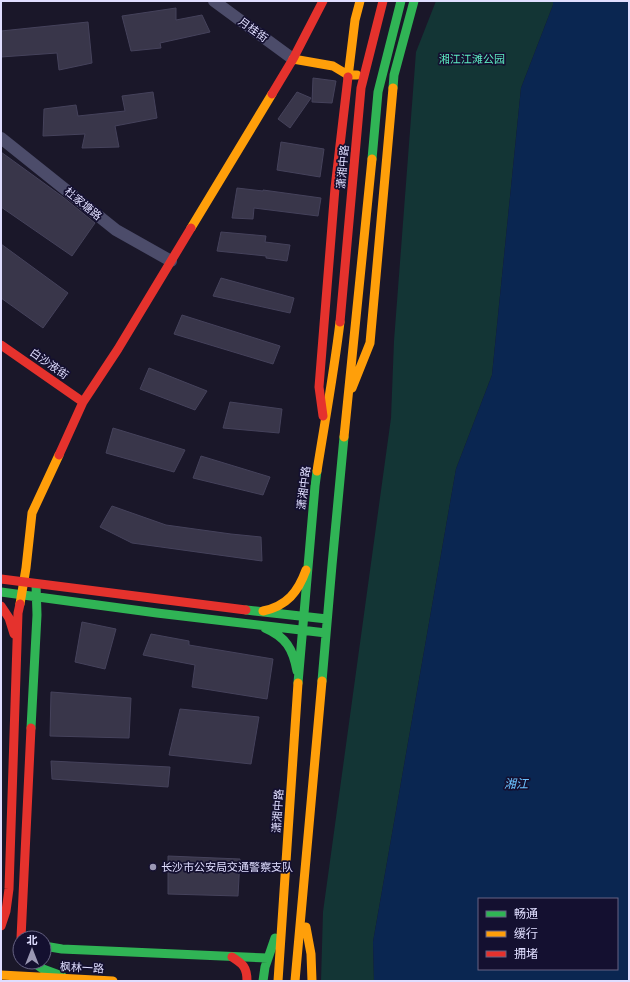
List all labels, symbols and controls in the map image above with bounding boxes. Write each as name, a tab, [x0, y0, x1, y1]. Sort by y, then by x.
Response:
street label: 月桂街	[236, 15, 270, 45]
park label: 湘江江滩公园	[439, 53, 505, 66]
street label: 潇湘中路	[335, 145, 351, 189]
street label: 杜家塘路	[62, 185, 104, 223]
street label: 白沙液街	[27, 346, 71, 382]
street label: 潇湘中路	[295, 465, 313, 511]
water label: 湘江	[504, 777, 530, 791]
street label: 潇湘中路	[270, 789, 286, 833]
place label: 长沙市公安局交通警察支队	[161, 861, 293, 874]
marker: 长沙市公安局交通警察支队	[148, 862, 158, 872]
legend	[478, 898, 618, 970]
text: 畅通	[514, 907, 538, 921]
text: 缓行	[514, 927, 538, 941]
north arrow	[12, 930, 52, 970]
text: 北	[27, 934, 38, 947]
text: 拥堵	[514, 947, 538, 961]
street label: 枫林一路	[60, 960, 104, 976]

